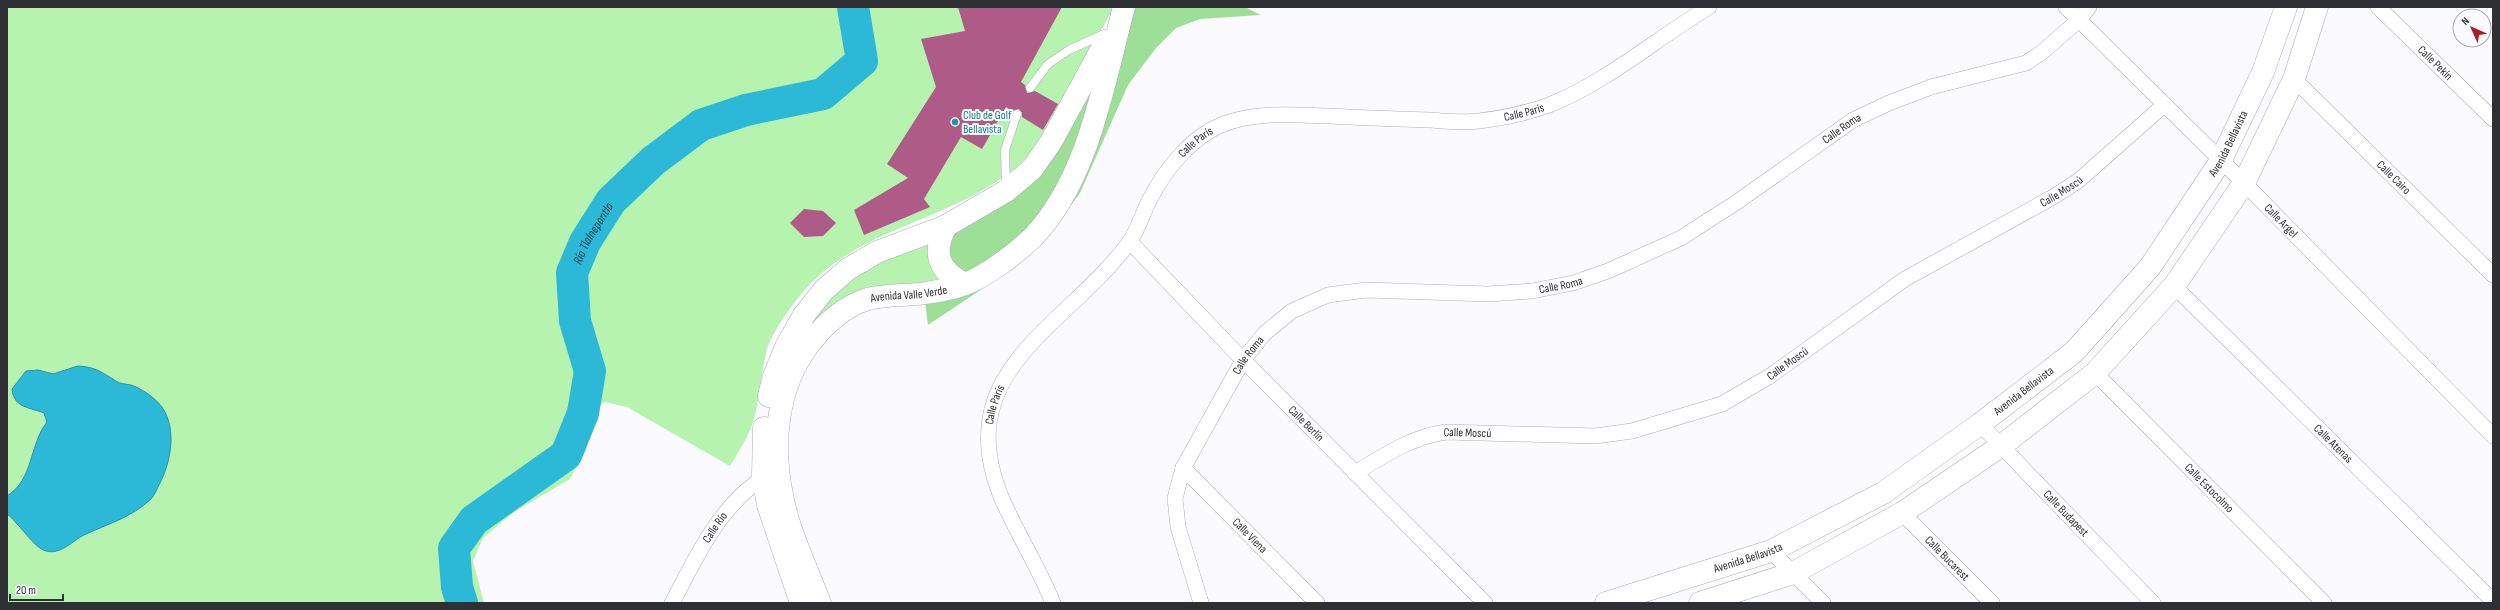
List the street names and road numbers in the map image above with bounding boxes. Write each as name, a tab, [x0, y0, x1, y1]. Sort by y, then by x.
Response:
street label: Calle Pekín	[2414, 43, 2456, 84]
street label: Calle París	[1503, 100, 1546, 125]
street label: Avenida Bellavista	[2205, 108, 2252, 180]
street label: Calle Roma	[1819, 110, 1864, 147]
street label: Calle París	[1175, 123, 1216, 161]
street label: Calle Cairo	[2373, 157, 2414, 198]
street label: Calle Moscú	[2038, 173, 2086, 211]
street label: Calle Argel	[2261, 201, 2301, 241]
street label: Calle Roma	[1538, 273, 1585, 297]
street label: Avenida Valle Verde	[868, 283, 949, 306]
street label: Calle Roma	[1229, 333, 1268, 377]
street label: Calle Moscú	[1764, 344, 1812, 384]
street label: Avenida Bellavista	[1990, 363, 2057, 419]
street label: Calle París	[982, 382, 1008, 425]
street label: Calle Berlín	[1285, 403, 1327, 445]
street label: Calle Atenas	[2310, 421, 2356, 466]
street label: Calle Moscú	[1443, 425, 1491, 441]
street label: Calle Estocolmo	[2181, 460, 2237, 516]
street label: Calle Budapest	[2040, 487, 2092, 540]
street label: Calle Río	[699, 509, 731, 546]
street label: Calle Viena	[1229, 515, 1271, 557]
street label: Calle Bucarest	[1921, 533, 1973, 584]
street label: Avenida Bellavista	[1711, 539, 1786, 577]

